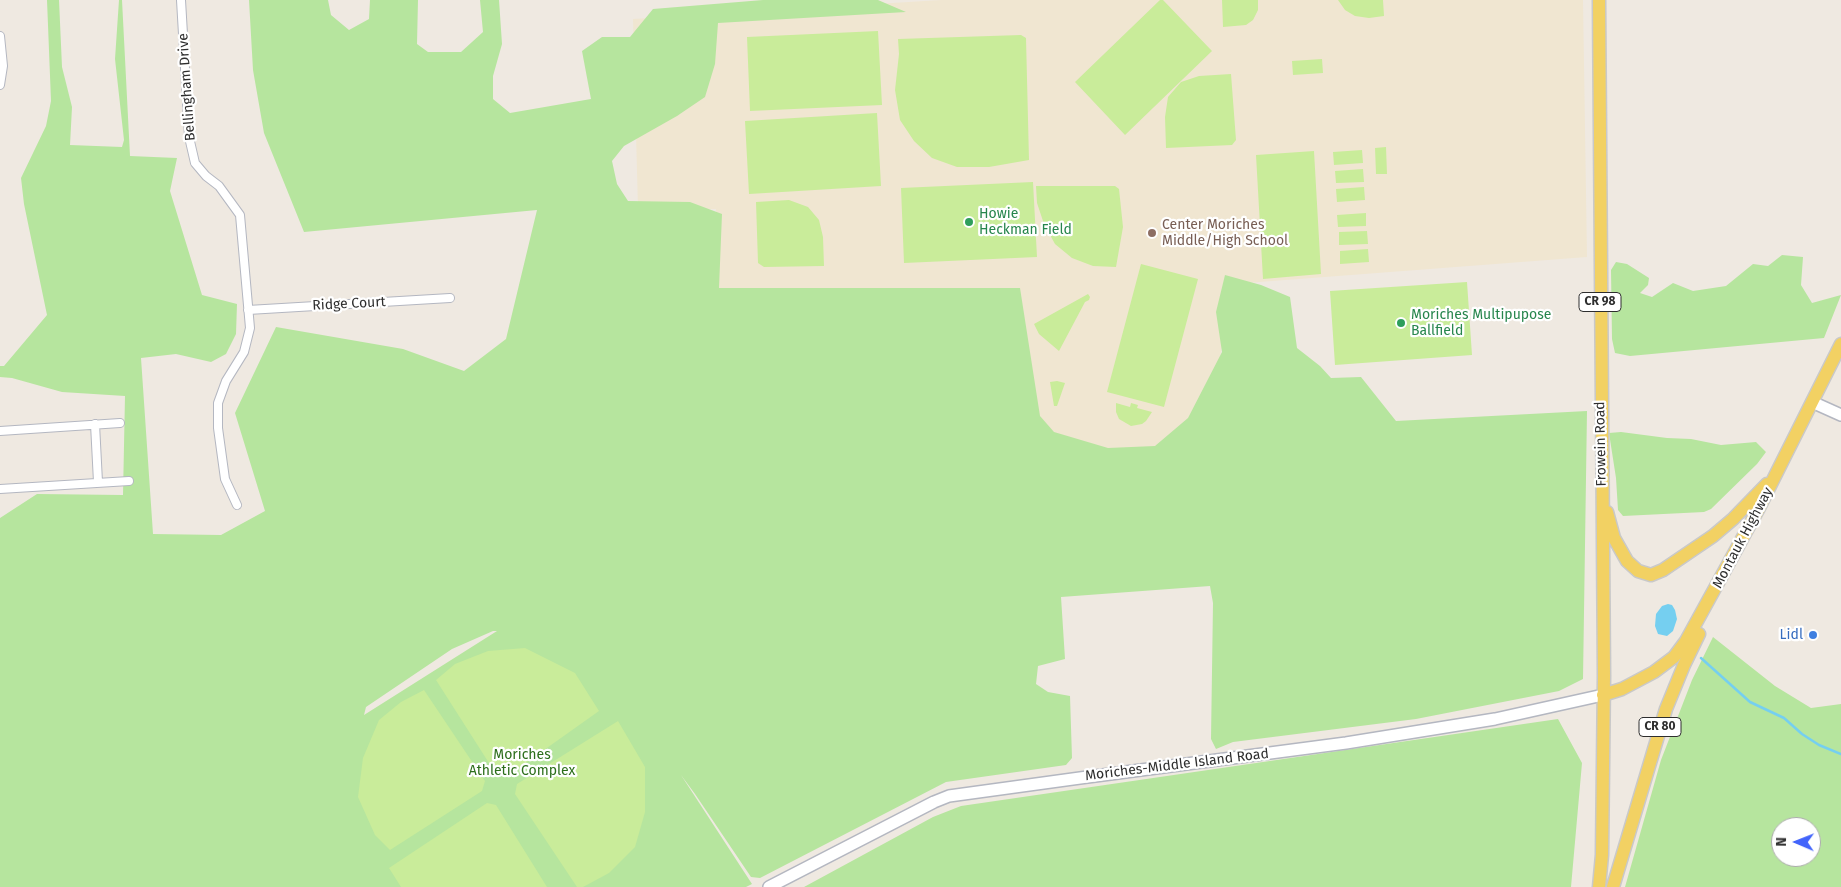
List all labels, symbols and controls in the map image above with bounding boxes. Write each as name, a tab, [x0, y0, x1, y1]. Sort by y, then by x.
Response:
street label: Bellingham Drive	[175, 32, 199, 142]
place label: Howie Heckman Field	[979, 206, 1072, 238]
marker: Howie Heckman Field	[963, 216, 975, 228]
place label: Center Moriches Middle/High School	[1162, 217, 1288, 250]
marker: Center Moriches Middle/High School	[1146, 227, 1158, 239]
road number: CR 98	[1579, 292, 1621, 312]
street label: Ridge Court	[312, 294, 386, 314]
place label: Moriches Multipupose Ballfield	[1411, 307, 1551, 340]
marker: Moriches Multipupose Ballfield	[1395, 317, 1407, 329]
street label: Frowein Road	[1592, 401, 1610, 487]
street label: Montauk Highway	[1709, 485, 1777, 591]
place label: Lidl	[1780, 627, 1803, 643]
marker: Lidl	[1807, 629, 1819, 641]
road number: CR 80	[1639, 718, 1681, 736]
street label: Moriches-Middle Island Road	[1084, 745, 1270, 785]
park label: Moriches Athletic Complex	[469, 747, 575, 780]
north arrow	[1771, 817, 1821, 867]
text: N	[1773, 837, 1790, 847]

